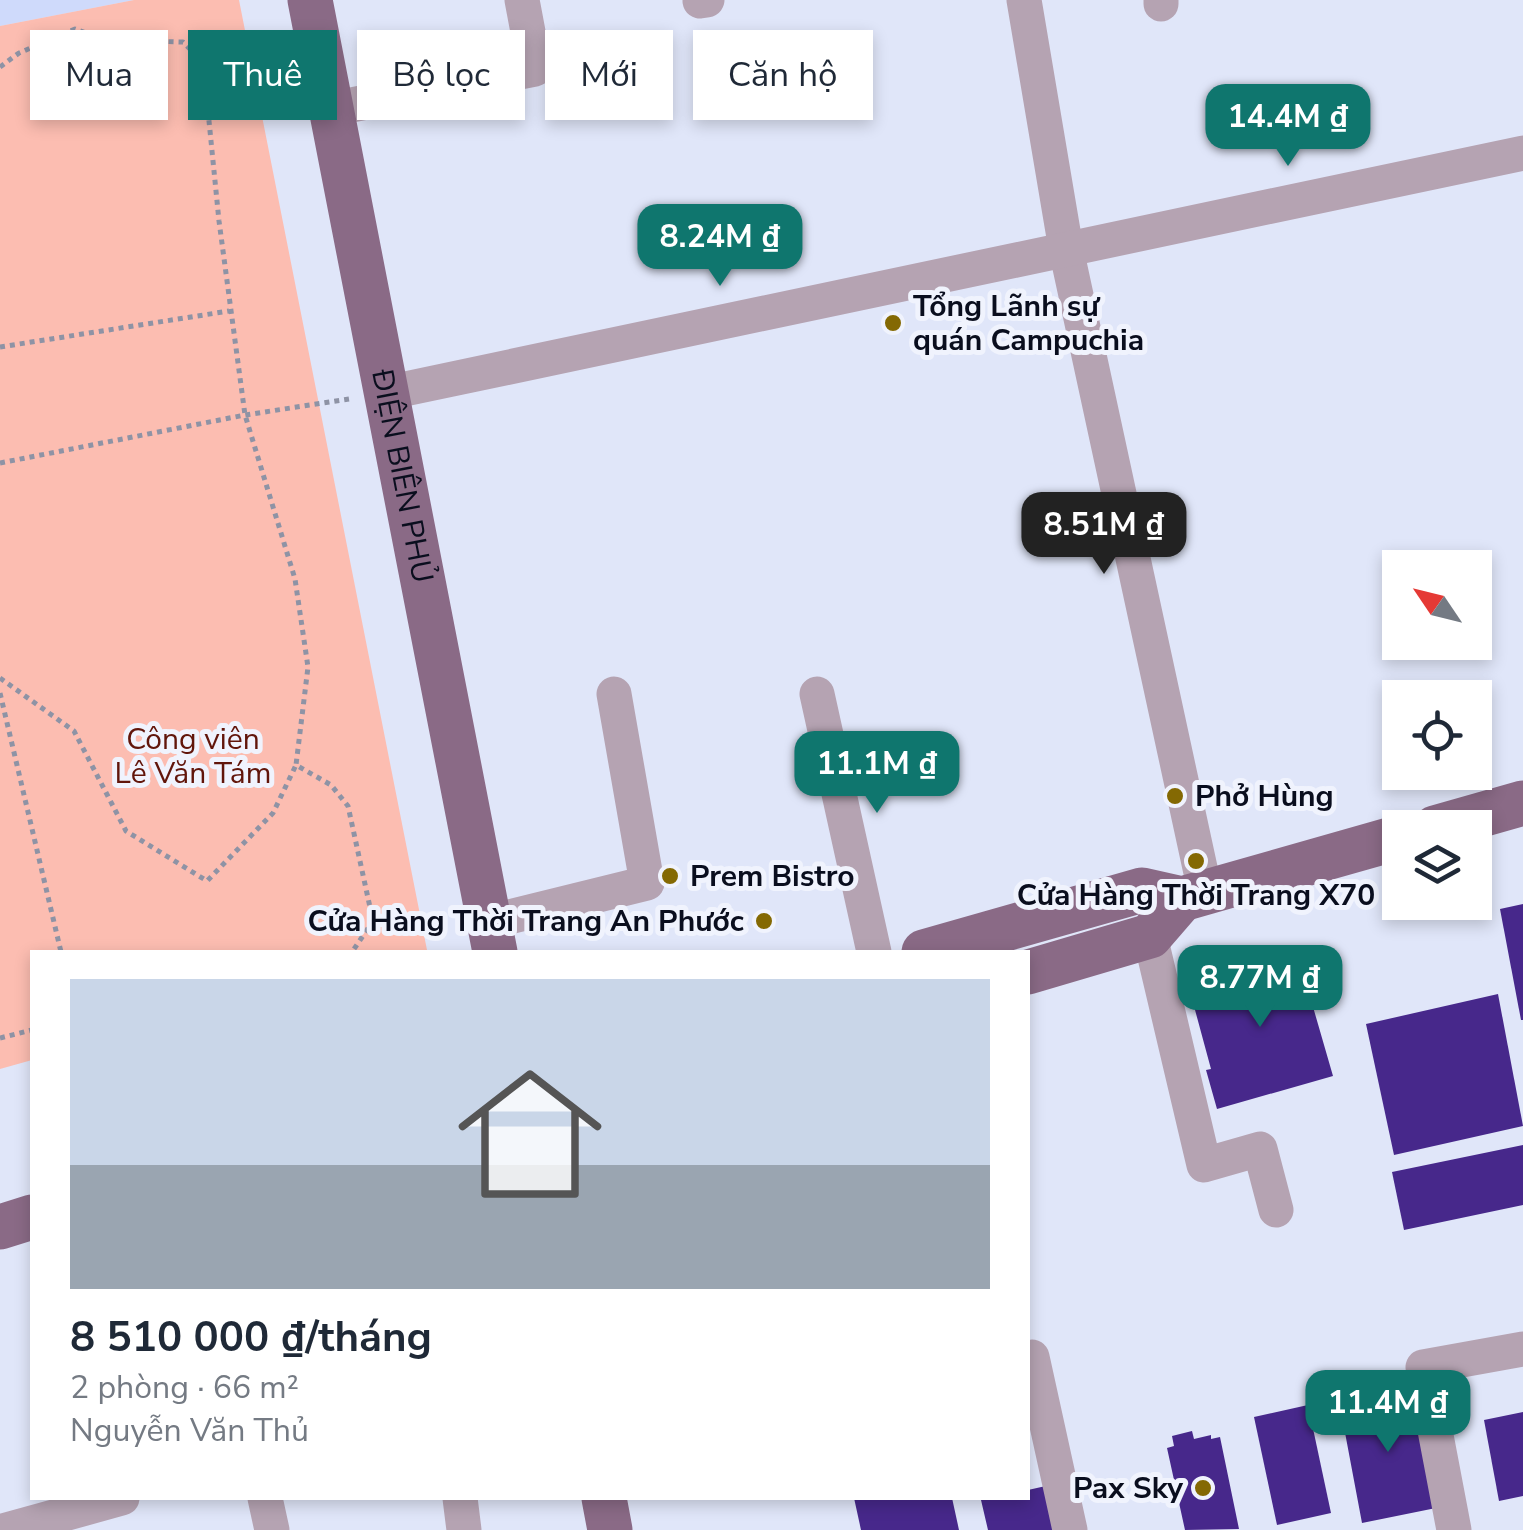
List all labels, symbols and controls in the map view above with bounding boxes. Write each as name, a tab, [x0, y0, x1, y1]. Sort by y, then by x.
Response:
chip: Mua	[30, 30, 168, 120]
chip: Thuê	[188, 30, 337, 120]
chip: Bộ lọc	[357, 30, 525, 120]
chip: Mới	[545, 30, 673, 120]
chip: Căn hộ	[693, 30, 873, 120]
pin: 14.4M ₫	[1196, 84, 1380, 169]
text: 14.4M ₫	[1227, 95, 1349, 138]
pin: 8.24M ₫	[628, 204, 812, 289]
text: 8.24M ₫	[659, 215, 781, 258]
place label: Tổng Lãnh sự quán Campuchia	[913, 286, 1144, 361]
marker: Tổng Lãnh sự quán Campuchia	[882, 312, 904, 334]
street label: ĐIỆN BIÊN PHỦ	[361, 365, 443, 586]
pin: 8.51M ₫	[1012, 492, 1196, 577]
text: 8.51M ₫	[1043, 503, 1165, 546]
north arrow	[1382, 550, 1492, 660]
map controls	[1382, 550, 1492, 920]
button: locate	[1382, 680, 1492, 790]
park label: Công viên Lê Văn Tám	[115, 719, 271, 794]
pin: 11.1M ₫	[785, 731, 969, 816]
text: 11.1M ₫	[816, 742, 938, 785]
place label: Phở Hùng	[1195, 776, 1334, 817]
marker: Phở Hùng	[1164, 785, 1186, 807]
button: layers	[1382, 810, 1492, 920]
marker: Cửa Hàng Thời Trang X70	[1185, 850, 1207, 872]
place label: Prem Bistro	[690, 856, 855, 897]
marker: Prem Bistro	[659, 865, 681, 887]
place label: Cửa Hàng Thời Trang X70	[1017, 875, 1375, 916]
place label: Cửa Hàng Thời Trang An Phước	[308, 901, 744, 942]
marker: Cửa Hàng Thời Trang An Phước	[753, 910, 775, 932]
pin: 8.77M ₫	[1168, 945, 1352, 1030]
text: 8.77M ₫	[1199, 956, 1321, 999]
icon: home	[440, 1044, 620, 1224]
text: 8 510 000 ₫/tháng	[70, 1309, 432, 1366]
text: 2 phòng · 66 m²	[70, 1366, 299, 1409]
pin: 11.4M ₫	[1296, 1370, 1480, 1455]
text: 11.4M ₫	[1327, 1381, 1449, 1424]
text: Nguyễn Văn Thủ	[70, 1409, 309, 1452]
place label: Pax Sky	[1073, 1468, 1183, 1509]
marker: Pax Sky	[1192, 1477, 1214, 1499]

